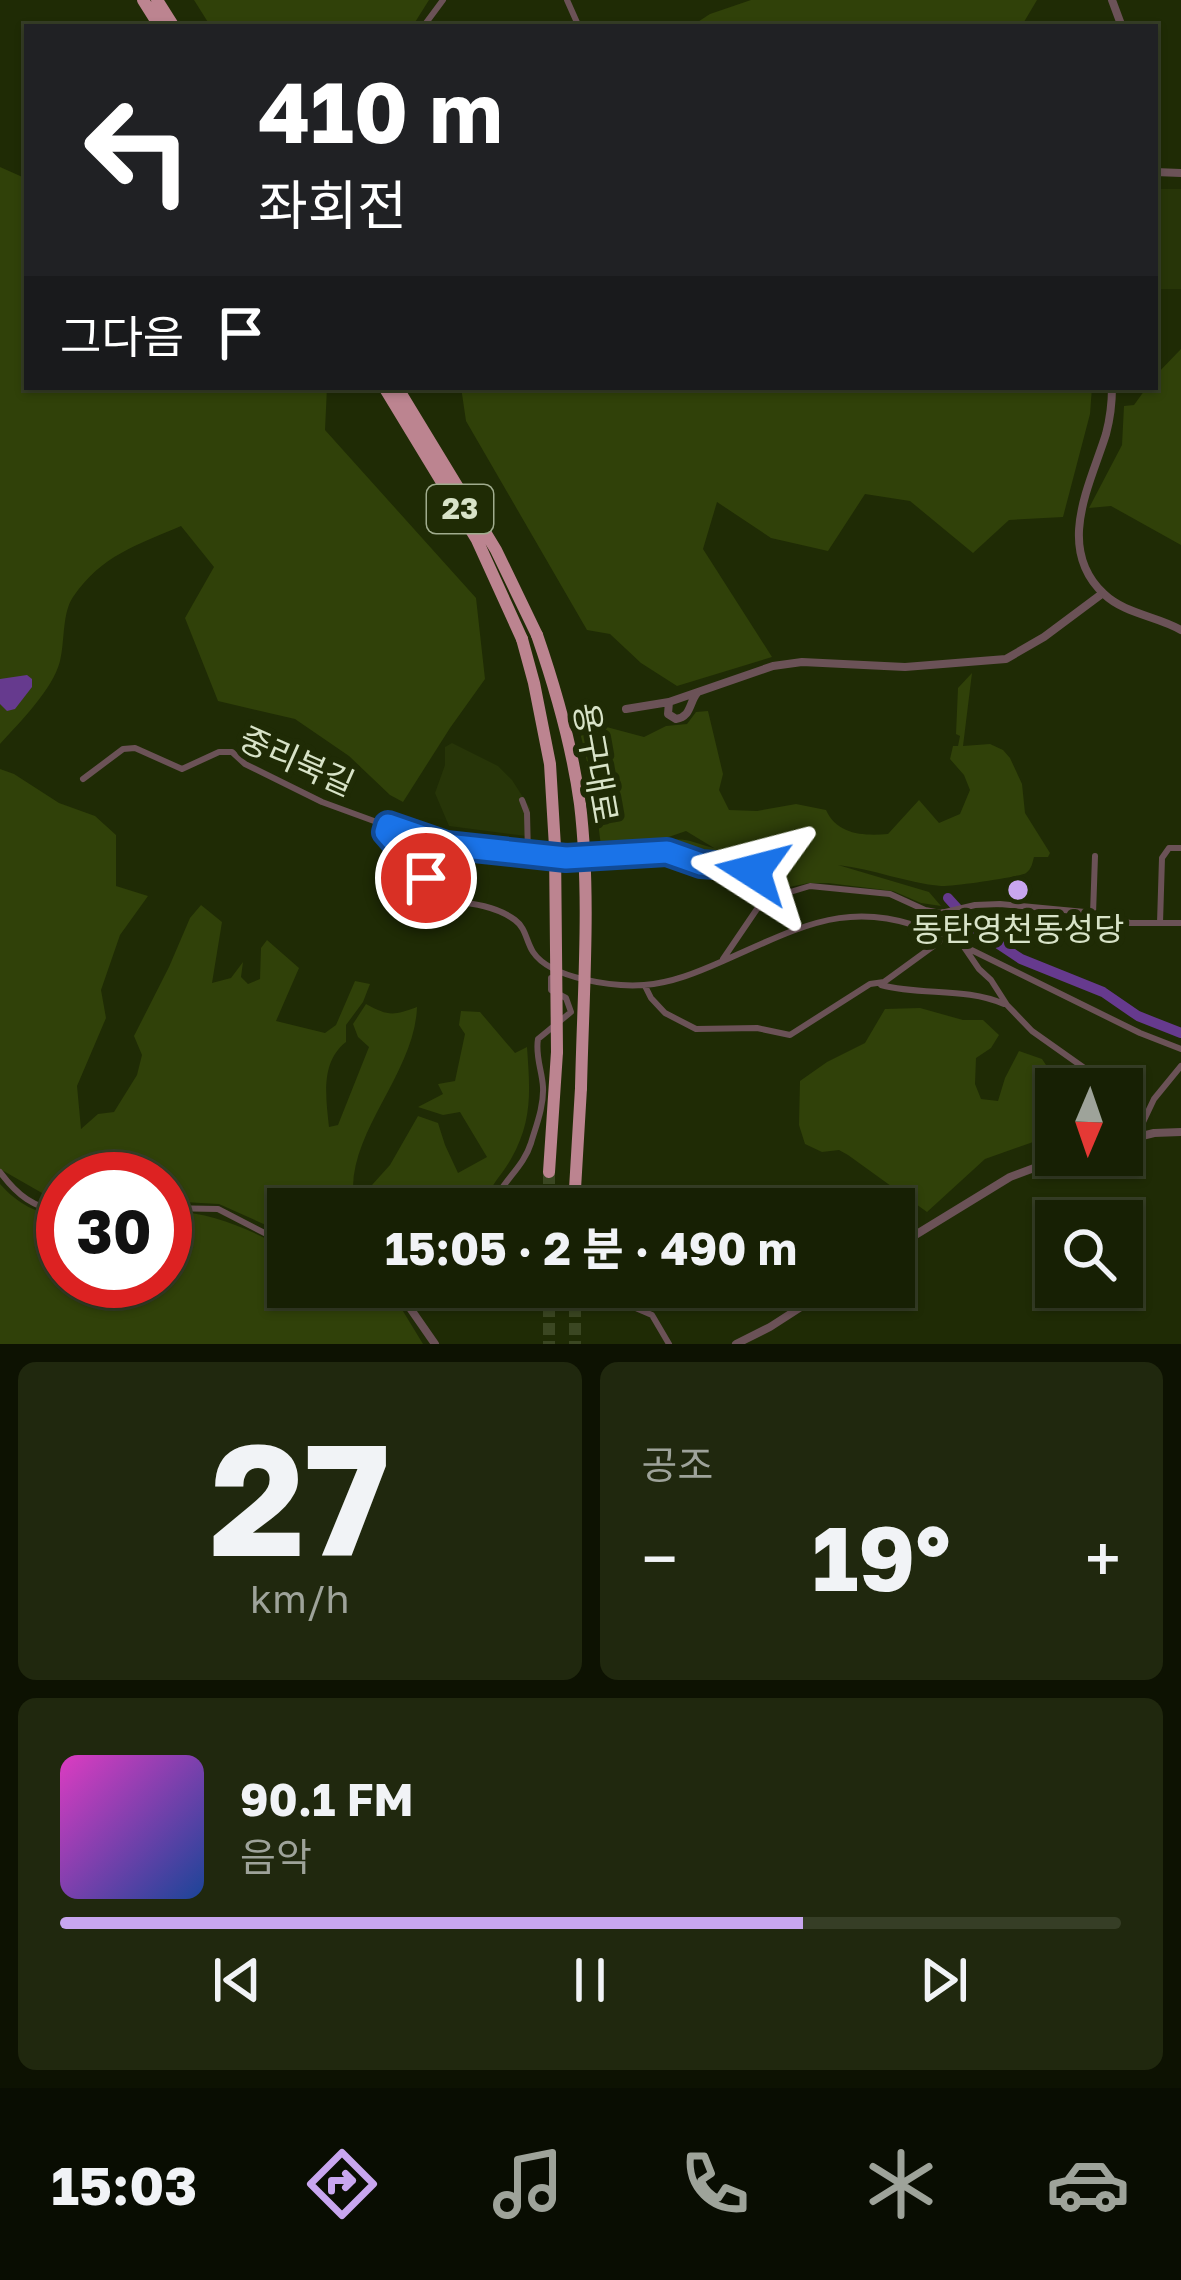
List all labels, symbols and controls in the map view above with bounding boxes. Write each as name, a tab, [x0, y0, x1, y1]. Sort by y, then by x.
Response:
text: 410 m	[258, 61, 503, 161]
icon: left	[60, 72, 216, 228]
text: 좌회전	[258, 172, 407, 237]
icon: arrive	[208, 300, 274, 366]
text: 그다음	[60, 309, 184, 363]
road number: 23	[427, 485, 493, 533]
street label: 용구대로	[567, 700, 626, 826]
street label: 중리북길	[234, 718, 361, 803]
position arrow	[690, 808, 816, 934]
pin	[375, 827, 477, 929]
icon: arrive	[393, 845, 459, 911]
marker: 동탄영천동성당	[1005, 877, 1031, 903]
place label: 동탄영천동성당	[912, 909, 1124, 948]
north arrow	[1035, 1068, 1143, 1176]
map controls	[1035, 1068, 1143, 1308]
speed limit sign: 30	[36, 1152, 192, 1308]
button: search	[1035, 1200, 1143, 1308]
text: 15:05 · 2 분 · 490 m	[385, 1221, 797, 1275]
text: 27	[210, 1403, 390, 1590]
text: 공조	[642, 1441, 713, 1488]
text: 19°	[812, 1503, 951, 1611]
text: −	[642, 1518, 678, 1598]
text: +	[1085, 1518, 1121, 1598]
text: km/h	[250, 1575, 349, 1622]
text: 90.1 FM	[240, 1772, 413, 1826]
text: 음악	[240, 1833, 312, 1880]
icon: previous	[204, 1947, 270, 2013]
icon: pause	[557, 1947, 623, 2013]
icon: next	[911, 1947, 977, 2013]
icon: directions	[300, 2142, 384, 2226]
icon: music	[486, 2142, 570, 2226]
icon: phone	[673, 2142, 757, 2226]
icon: climate	[859, 2142, 943, 2226]
icon: car	[1046, 2142, 1130, 2226]
text: 15:03	[51, 2152, 197, 2217]

